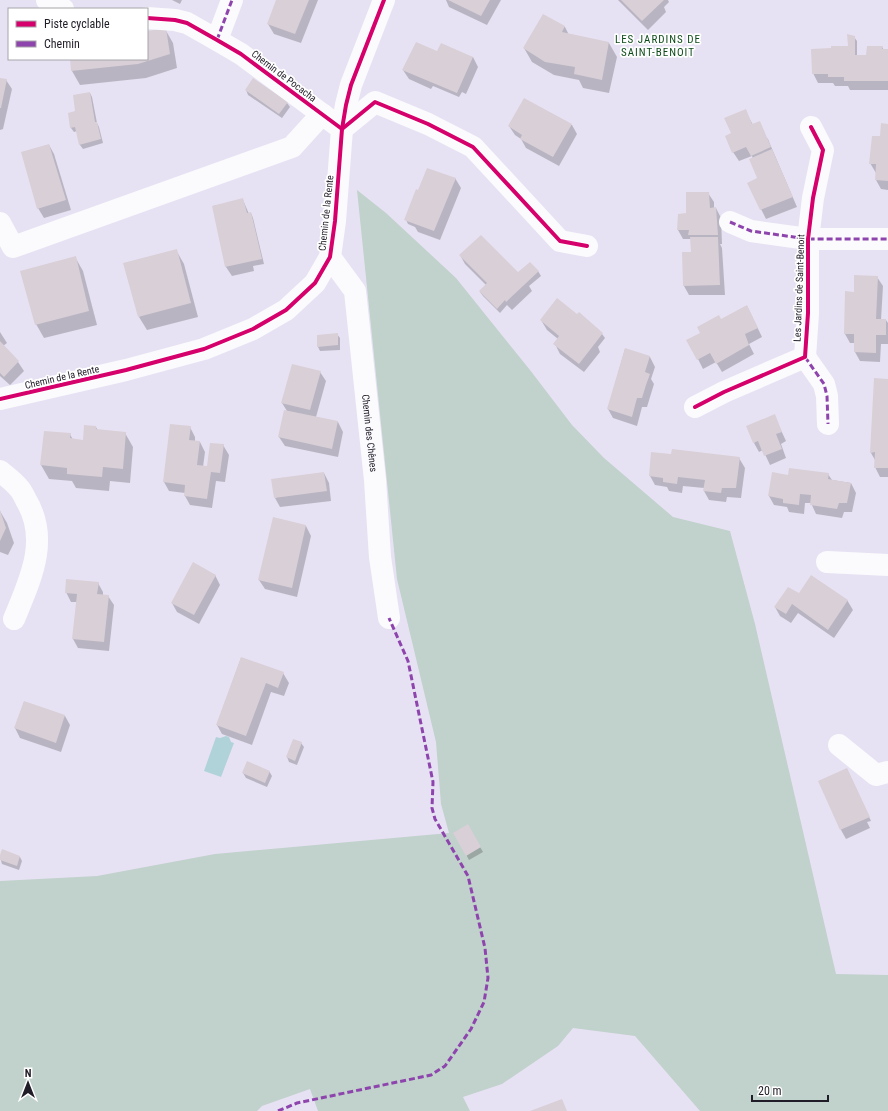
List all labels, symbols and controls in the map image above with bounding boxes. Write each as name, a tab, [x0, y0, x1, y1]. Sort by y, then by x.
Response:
legend	[8, 8, 148, 60]
text: Piste cyclable	[44, 17, 110, 31]
district label: LES JARDINS DE SAINT-BENOIT	[615, 33, 701, 59]
text: Chemin	[44, 37, 80, 51]
street label: Chemin de Pocacha	[249, 48, 319, 104]
street label: Chemin de la Rente	[317, 174, 335, 251]
street label: Les Jardins de Saint-Benoit	[792, 234, 806, 342]
street label: Chemin de la Rente	[24, 363, 101, 391]
street label: Chemin des Chênes	[360, 394, 380, 473]
north arrow	[8, 1063, 48, 1103]
text: N	[25, 1067, 32, 1080]
scale bar	[752, 1077, 828, 1103]
text: 20 m	[758, 1084, 782, 1098]

